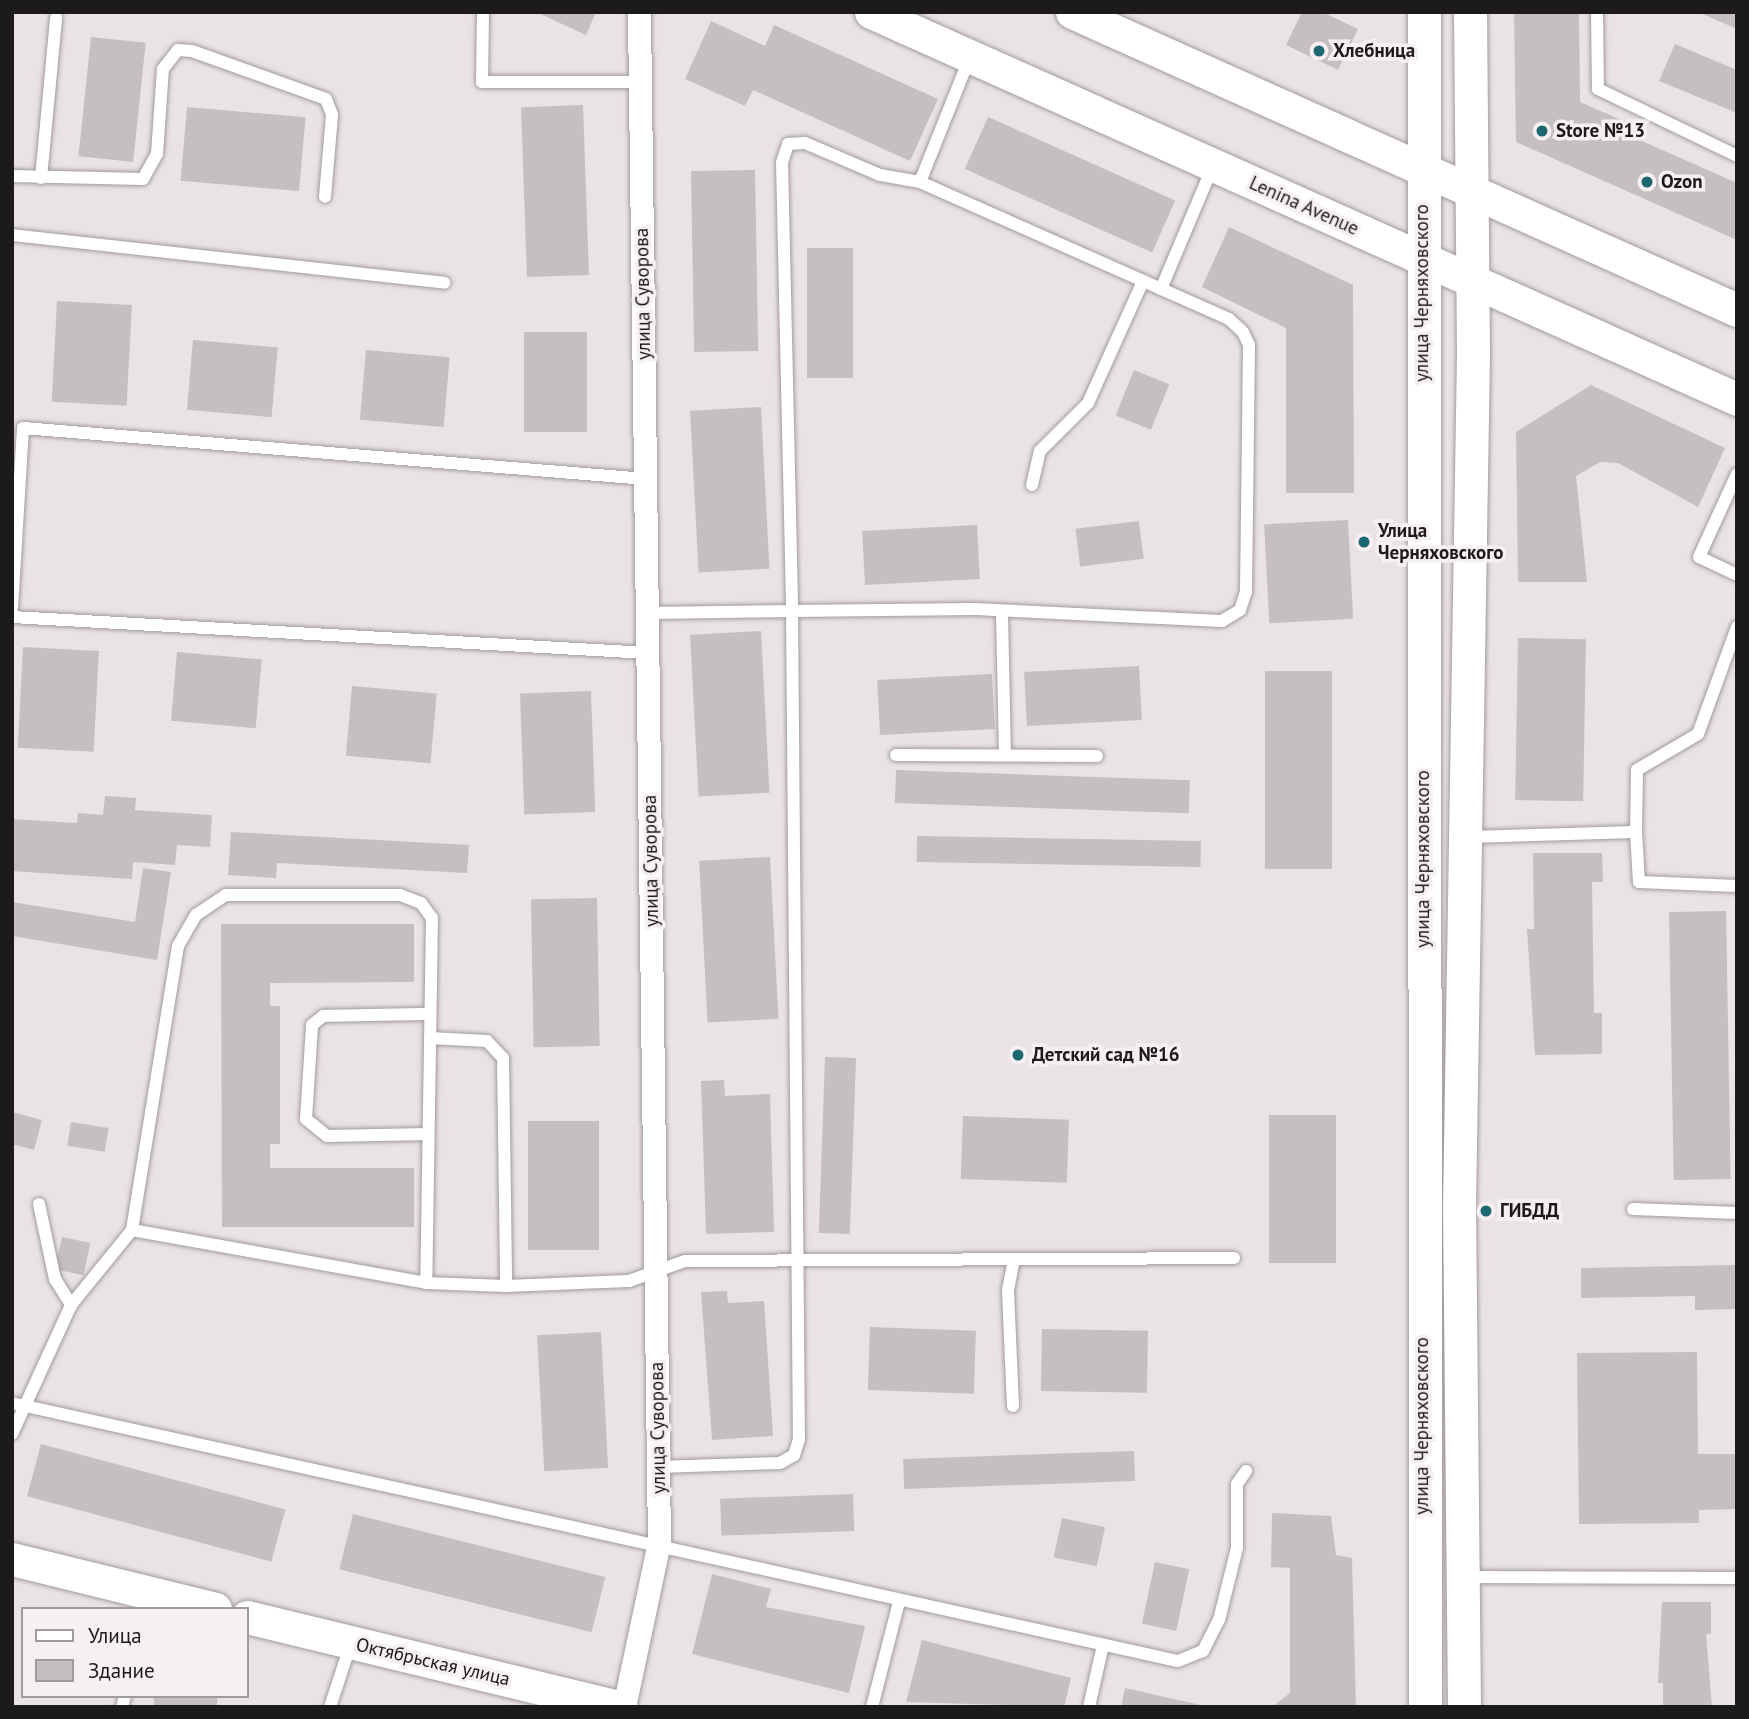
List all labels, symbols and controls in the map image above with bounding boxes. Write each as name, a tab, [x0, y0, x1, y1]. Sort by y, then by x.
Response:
place label: Хлебница	[1333, 40, 1415, 62]
marker: Хлебница	[1311, 43, 1327, 59]
place label: Store №13	[1556, 120, 1645, 142]
marker: Store №13	[1534, 123, 1550, 139]
place label: Ozon	[1661, 171, 1703, 193]
street label: Lenina Avenue	[1245, 172, 1363, 240]
marker: Ozon	[1639, 174, 1655, 190]
street label: улица Черняховского	[1411, 204, 1433, 382]
street label: улица Суворова	[630, 228, 656, 360]
place label: Улица Черняховского	[1378, 520, 1503, 564]
marker: Улица Черняховского	[1356, 534, 1372, 550]
street label: улица Черняховского	[1412, 770, 1434, 948]
street label: улица Суворова	[638, 795, 664, 927]
place label: Детский сад №16	[1032, 1044, 1180, 1066]
marker: Детский сад №16	[1010, 1047, 1026, 1063]
place label: ГИБДД	[1500, 1200, 1559, 1222]
marker: ГИБДД	[1478, 1203, 1494, 1219]
street label: улица Черняховского	[1411, 1337, 1433, 1515]
street label: улица Суворова	[645, 1362, 671, 1494]
legend	[21, 1607, 248, 1698]
text: Улица	[88, 1622, 142, 1649]
street label: Октябрьская улица	[354, 1633, 512, 1691]
text: Здание	[88, 1657, 155, 1684]

